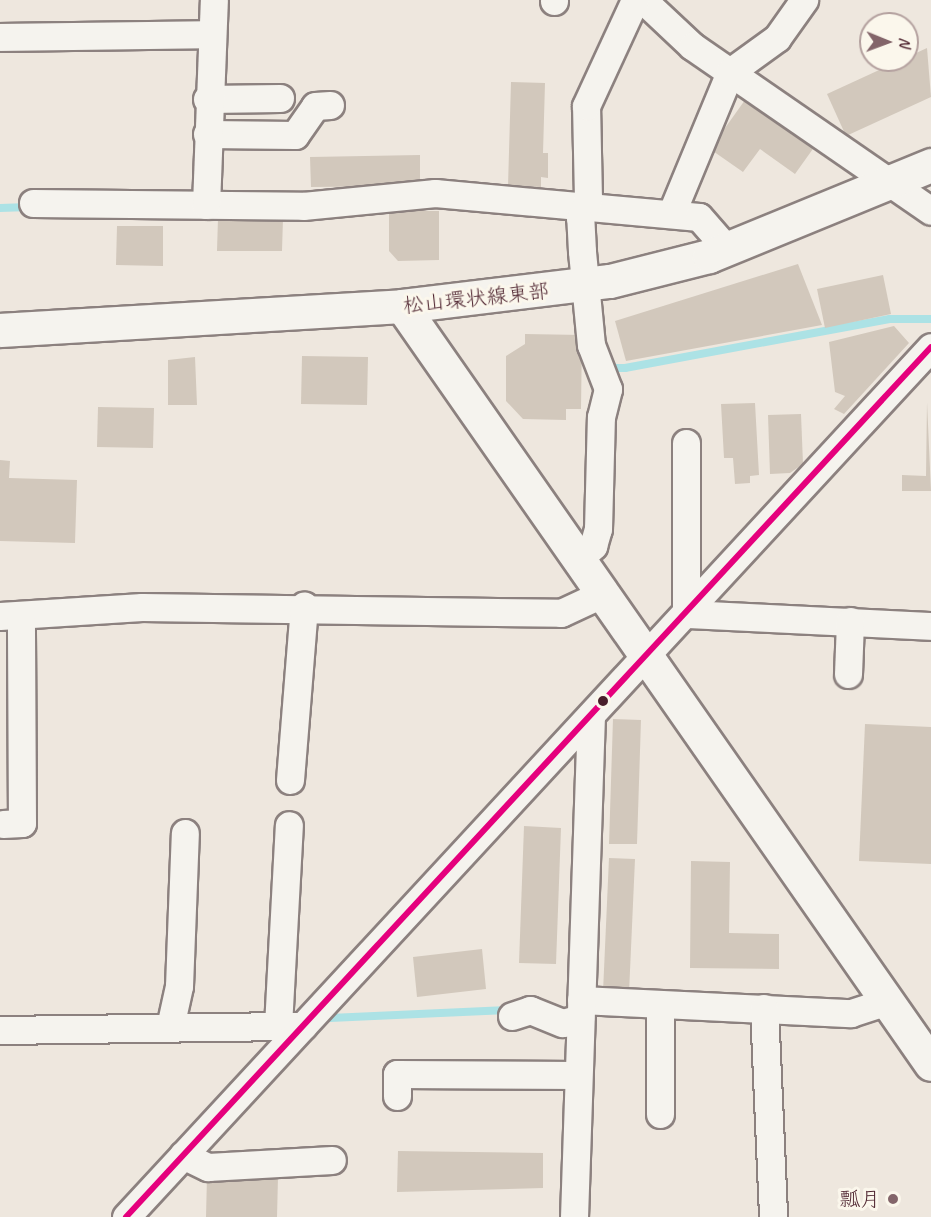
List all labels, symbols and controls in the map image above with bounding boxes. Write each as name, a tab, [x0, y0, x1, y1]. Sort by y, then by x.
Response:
north arrow	[859, 12, 919, 72]
text: N	[895, 37, 915, 47]
street label: 松山環状線東部	[402, 278, 550, 318]
unlabelled marker	[597, 695, 609, 707]
place label: 瓢月	[839, 1186, 881, 1212]
marker: 瓢月	[886, 1192, 900, 1206]

